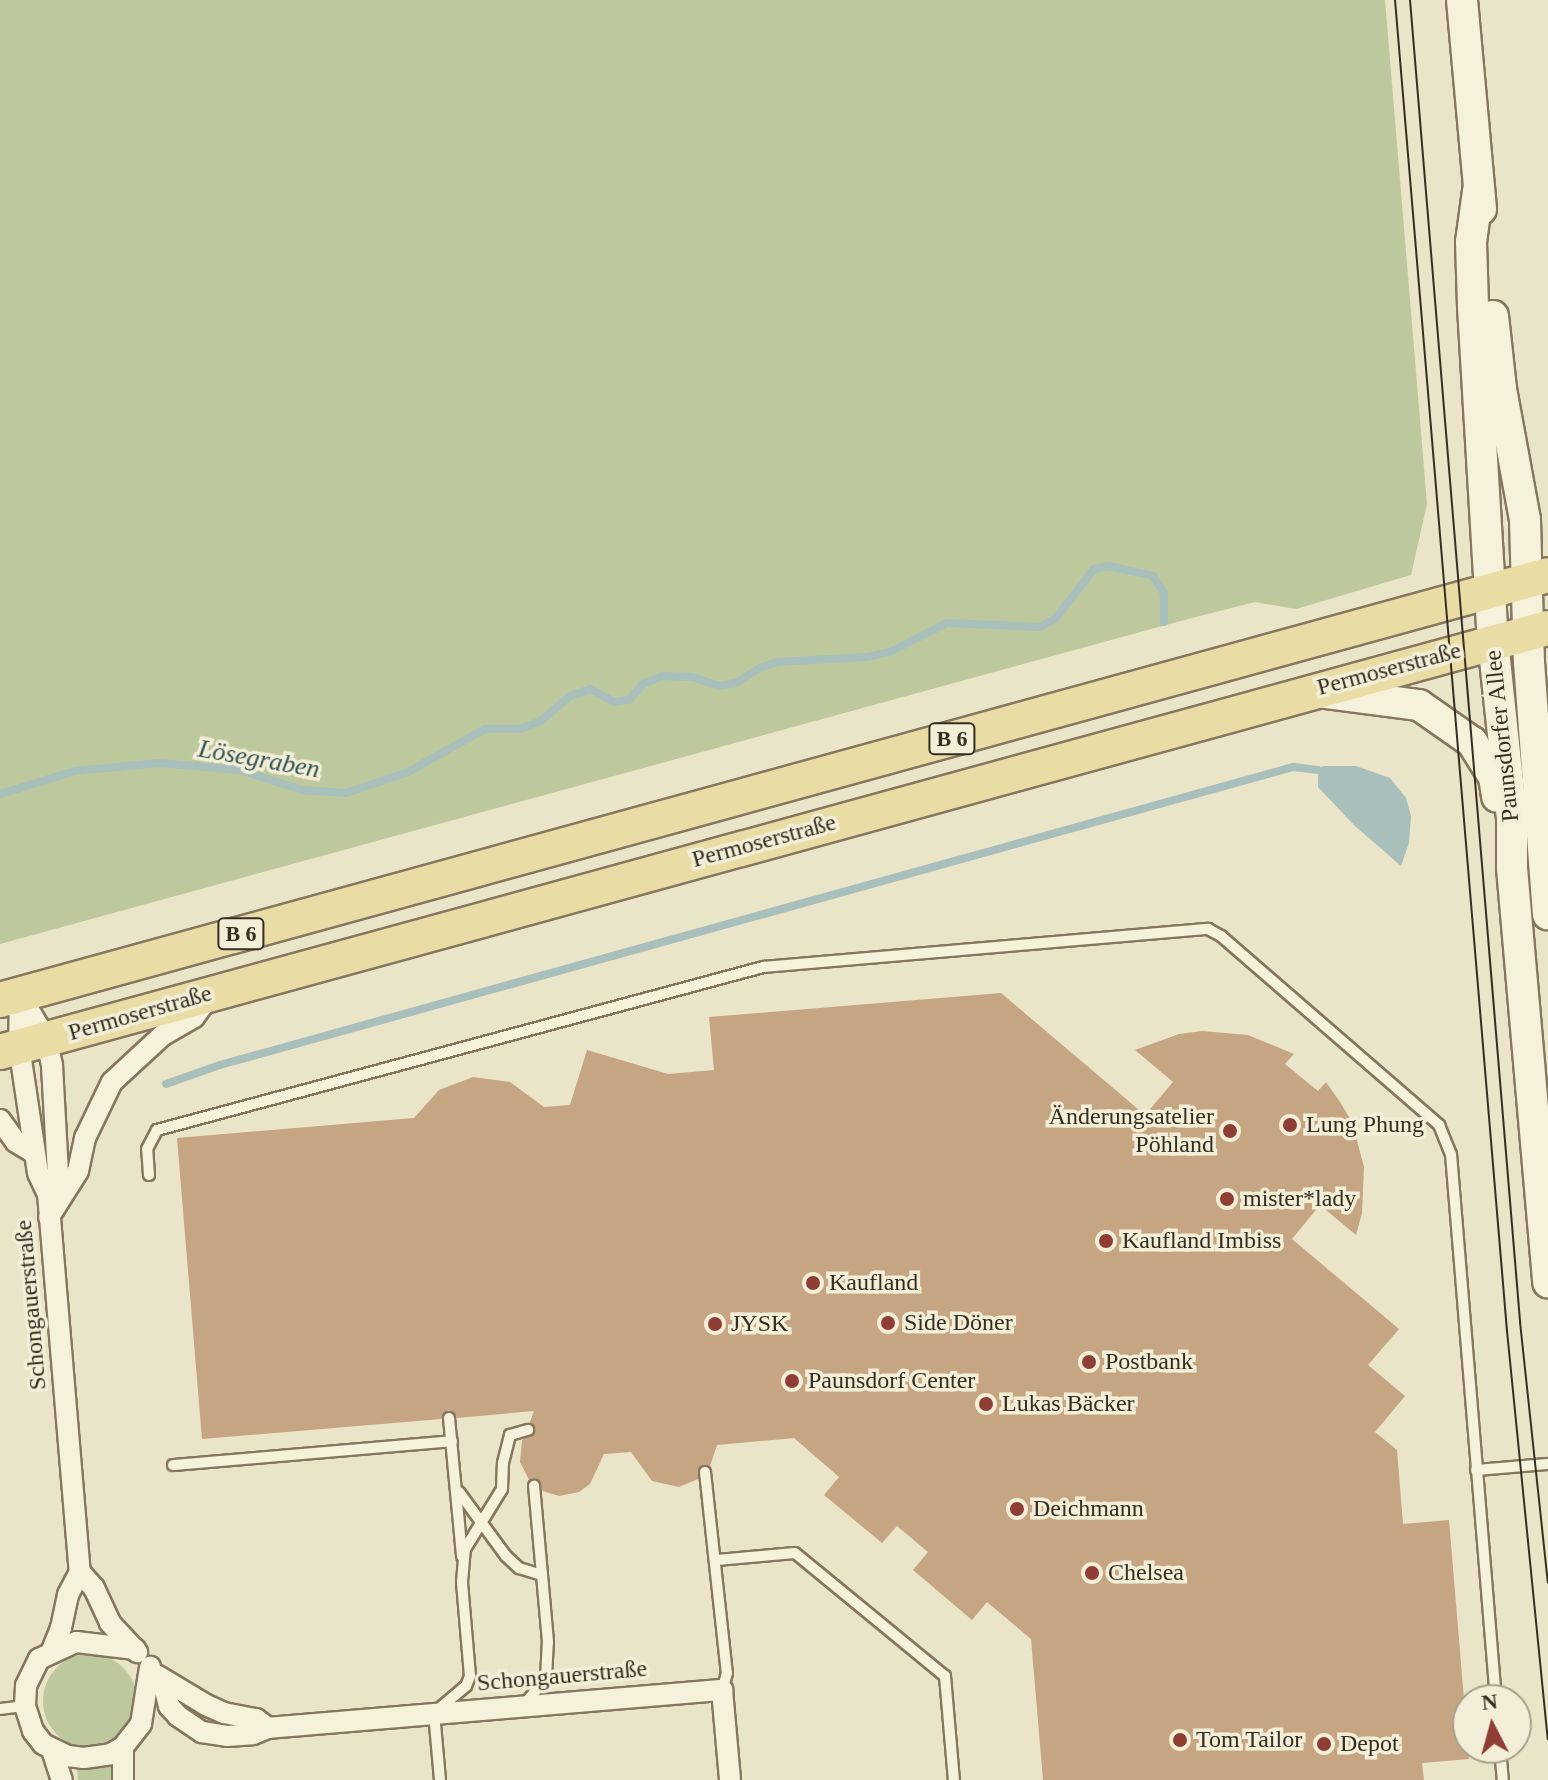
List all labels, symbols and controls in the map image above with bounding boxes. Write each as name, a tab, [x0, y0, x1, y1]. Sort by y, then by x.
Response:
street label: Permoserstraße	[1314, 636, 1464, 702]
street label: Paunsdorfer Allee	[1479, 648, 1525, 824]
road number: B 6	[928, 721, 976, 757]
water label: Lösegraben	[196, 733, 322, 785]
street label: Permoserstraße	[689, 808, 839, 874]
road number: B 6	[217, 916, 265, 952]
street label: Permoserstraße	[65, 979, 215, 1047]
place label: Änderungsatelier Pöhland	[1049, 1103, 1214, 1159]
place label: Lung Phung	[1306, 1111, 1424, 1139]
marker: Lung Phung	[1281, 1116, 1299, 1134]
marker: Änderungsatelier Pöhland	[1221, 1122, 1239, 1140]
place label: mister*lady	[1243, 1185, 1356, 1213]
marker: mister*lady	[1218, 1190, 1236, 1208]
street label: Schongauerstraße	[9, 1219, 53, 1391]
place label: Kaufland Imbiss	[1122, 1227, 1281, 1255]
marker: Kaufland Imbiss	[1097, 1232, 1115, 1250]
place label: Kaufland	[829, 1269, 918, 1297]
marker: Kaufland	[804, 1274, 822, 1292]
place label: Side Döner	[904, 1309, 1013, 1337]
place label: JYSK	[731, 1310, 788, 1338]
marker: Side Döner	[879, 1314, 897, 1332]
marker: JYSK	[706, 1315, 724, 1333]
place label: Postbank	[1105, 1348, 1193, 1376]
marker: Postbank	[1080, 1353, 1098, 1371]
place label: Paunsdorf Center	[808, 1367, 975, 1395]
marker: Paunsdorf Center	[783, 1372, 801, 1390]
place label: Lukas Bäcker	[1002, 1390, 1135, 1418]
marker: Lukas Bäcker	[977, 1395, 995, 1413]
place label: Deichmann	[1033, 1495, 1144, 1523]
marker: Deichmann	[1008, 1500, 1026, 1518]
place label: Chelsea	[1108, 1559, 1184, 1587]
marker: Chelsea	[1083, 1564, 1101, 1582]
street label: Schongauerstraße	[476, 1654, 648, 1698]
north arrow	[1452, 1684, 1532, 1764]
text: N	[1480, 1688, 1499, 1715]
place label: Tom Tailor	[1196, 1726, 1303, 1754]
place label: Depot	[1340, 1730, 1399, 1758]
marker: Tom Tailor	[1171, 1731, 1189, 1749]
marker: Depot	[1315, 1735, 1333, 1753]

